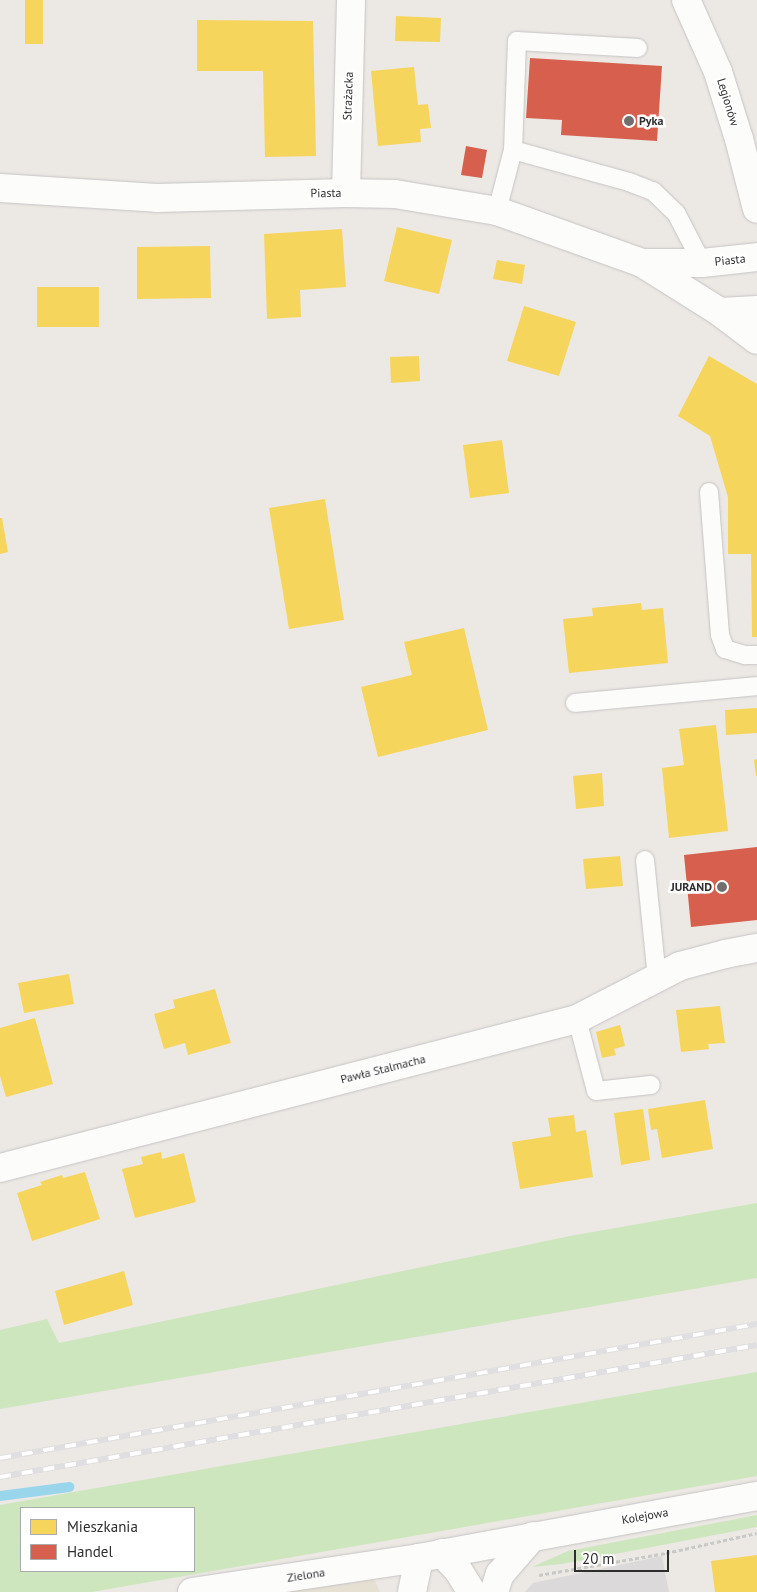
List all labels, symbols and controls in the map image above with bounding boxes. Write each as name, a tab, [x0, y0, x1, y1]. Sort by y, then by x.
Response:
street label: Strażacka	[340, 71, 356, 121]
street label: Legionów	[714, 76, 742, 128]
place label: Pyka	[639, 114, 663, 128]
marker: Pyka	[623, 115, 635, 127]
street label: Piasta	[310, 186, 342, 200]
street label: Piasta	[714, 251, 746, 269]
place label: JURAND	[671, 880, 712, 894]
marker: JURAND	[716, 881, 728, 893]
street label: Pawła Stalmacha	[339, 1051, 427, 1087]
street label: Kolejowa	[621, 1505, 669, 1527]
legend	[20, 1507, 195, 1572]
text: Mieszkania	[67, 1517, 138, 1536]
scale bar	[577, 1540, 672, 1572]
text: Handel	[67, 1542, 113, 1561]
text: 20 m	[582, 1549, 615, 1568]
street label: Zielona	[286, 1565, 326, 1585]

